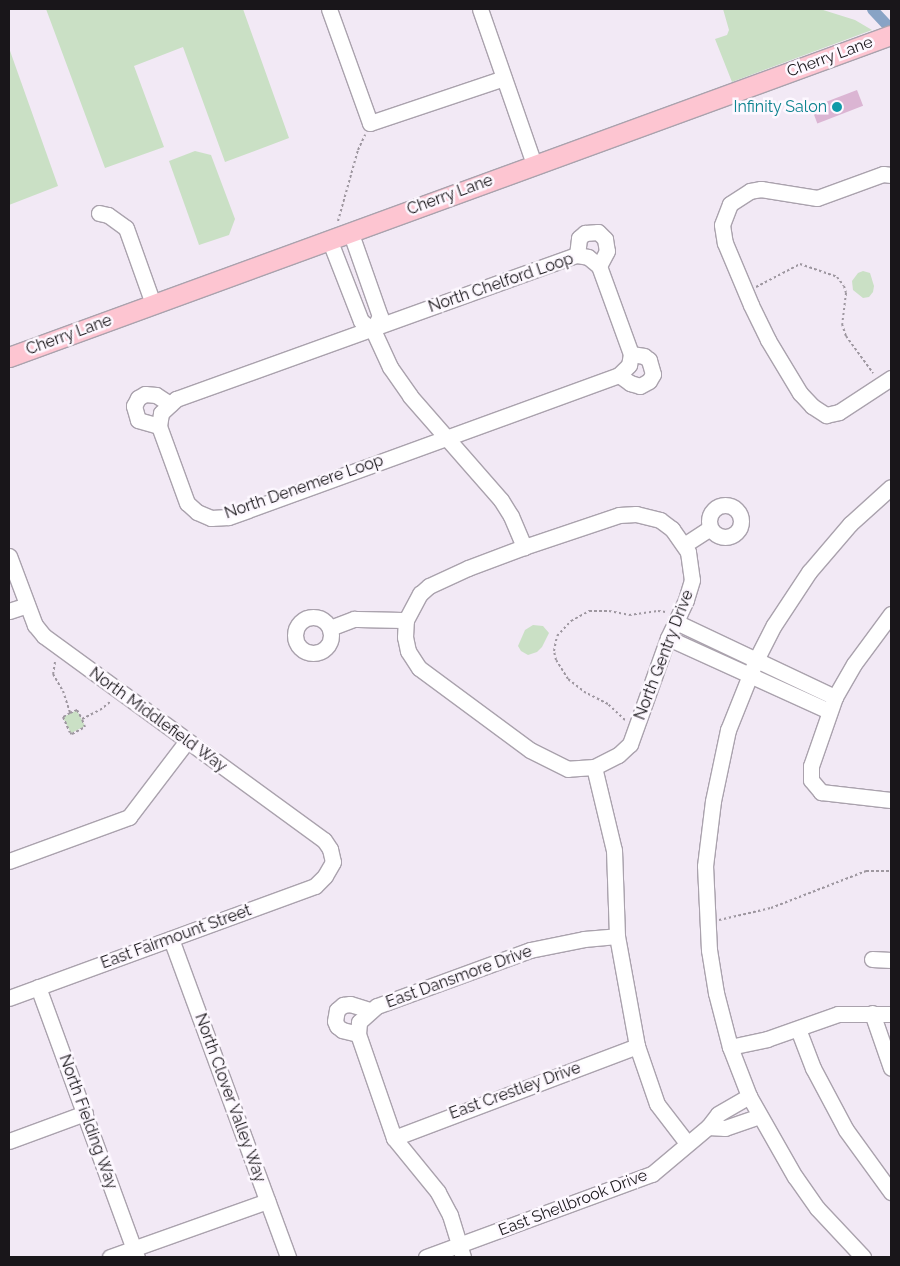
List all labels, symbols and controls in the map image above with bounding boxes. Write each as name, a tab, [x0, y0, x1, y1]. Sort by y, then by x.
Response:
street label: Cherry Lane	[784, 33, 876, 81]
place label: Infinity Salon	[733, 97, 827, 117]
marker: Infinity Salon	[831, 101, 843, 113]
street label: Cherry Lane	[404, 171, 496, 219]
street label: North Chelford Loop	[426, 249, 576, 317]
street label: Cherry Lane	[23, 311, 115, 359]
street label: North Denemere Loop	[222, 451, 386, 523]
street label: North Gentry Drive	[630, 587, 698, 723]
street label: North Middlefield Way	[85, 663, 231, 777]
street label: East Fairmount Street	[98, 901, 254, 973]
street label: East Dansmore Drive	[383, 942, 535, 1012]
street label: North Clover Valley Way	[190, 1010, 270, 1186]
street label: North Fielding Way	[55, 1052, 121, 1192]
street label: East Crestley Drive	[446, 1058, 584, 1124]
street label: East Shellbrook Drive	[496, 1166, 650, 1240]

